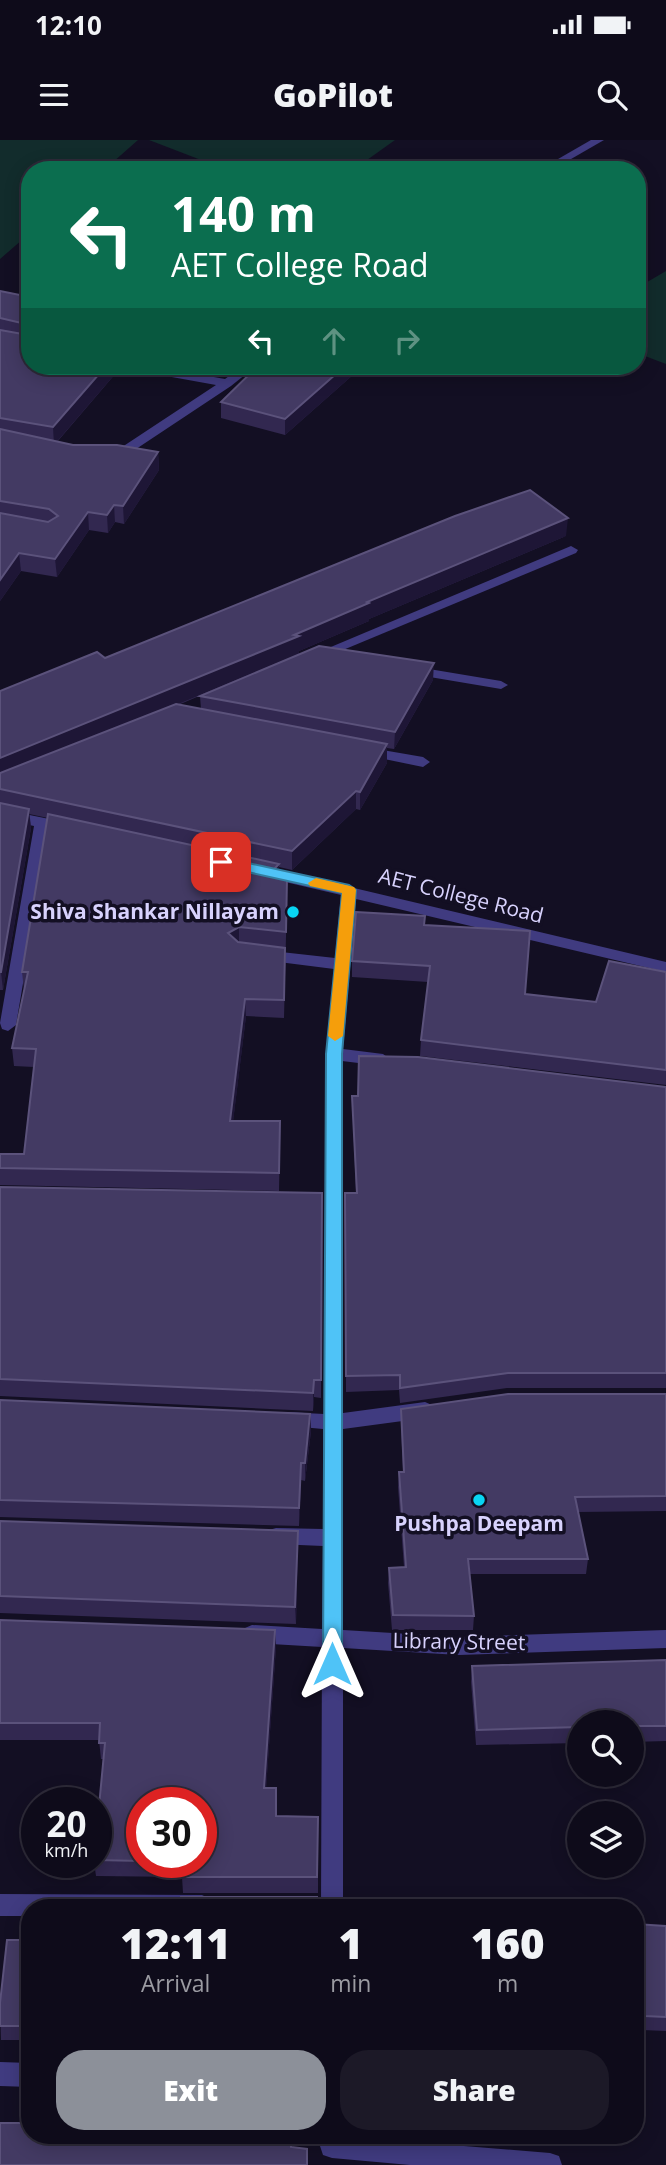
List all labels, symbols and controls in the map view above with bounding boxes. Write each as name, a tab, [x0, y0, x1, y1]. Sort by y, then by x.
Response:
text: 12:10	[35, 7, 102, 43]
text: GoPilot	[273, 73, 393, 116]
icon: menu	[35, 76, 73, 114]
icon: search	[593, 76, 631, 114]
text: 140 m	[171, 180, 316, 246]
icon: left	[56, 189, 147, 280]
text: AET College Road	[171, 243, 429, 286]
icon: left	[242, 322, 280, 360]
icon: ahead	[315, 322, 353, 360]
icon: right	[388, 322, 426, 360]
pin	[191, 832, 251, 892]
icon: arrive	[202, 843, 240, 881]
street label: AET College Road	[376, 861, 547, 929]
place label: Shiva Shankar Nillayam	[30, 897, 279, 925]
marker: Shiva Shankar Nillayam	[285, 904, 301, 920]
marker: Pushpa Deepam	[471, 1492, 487, 1508]
place label: Pushpa Deepam	[394, 1509, 564, 1537]
street label: Library Street	[392, 1626, 526, 1656]
position arrow	[295, 1627, 369, 1701]
map controls	[567, 1710, 644, 1878]
button: search	[567, 1710, 644, 1787]
speed limit sign: 30	[126, 1787, 217, 1878]
text: 20	[46, 1800, 87, 1847]
button: layers	[567, 1801, 644, 1878]
text: km/h	[45, 1838, 88, 1862]
text: 12:11	[120, 1914, 231, 1971]
text: 1	[339, 1914, 363, 1971]
text: 160	[471, 1914, 545, 1971]
text: Arrival	[141, 1967, 210, 1999]
text: min	[330, 1967, 371, 1999]
text: m	[497, 1967, 518, 1999]
button: Exit	[56, 2050, 326, 2130]
button: Share	[340, 2050, 609, 2130]

